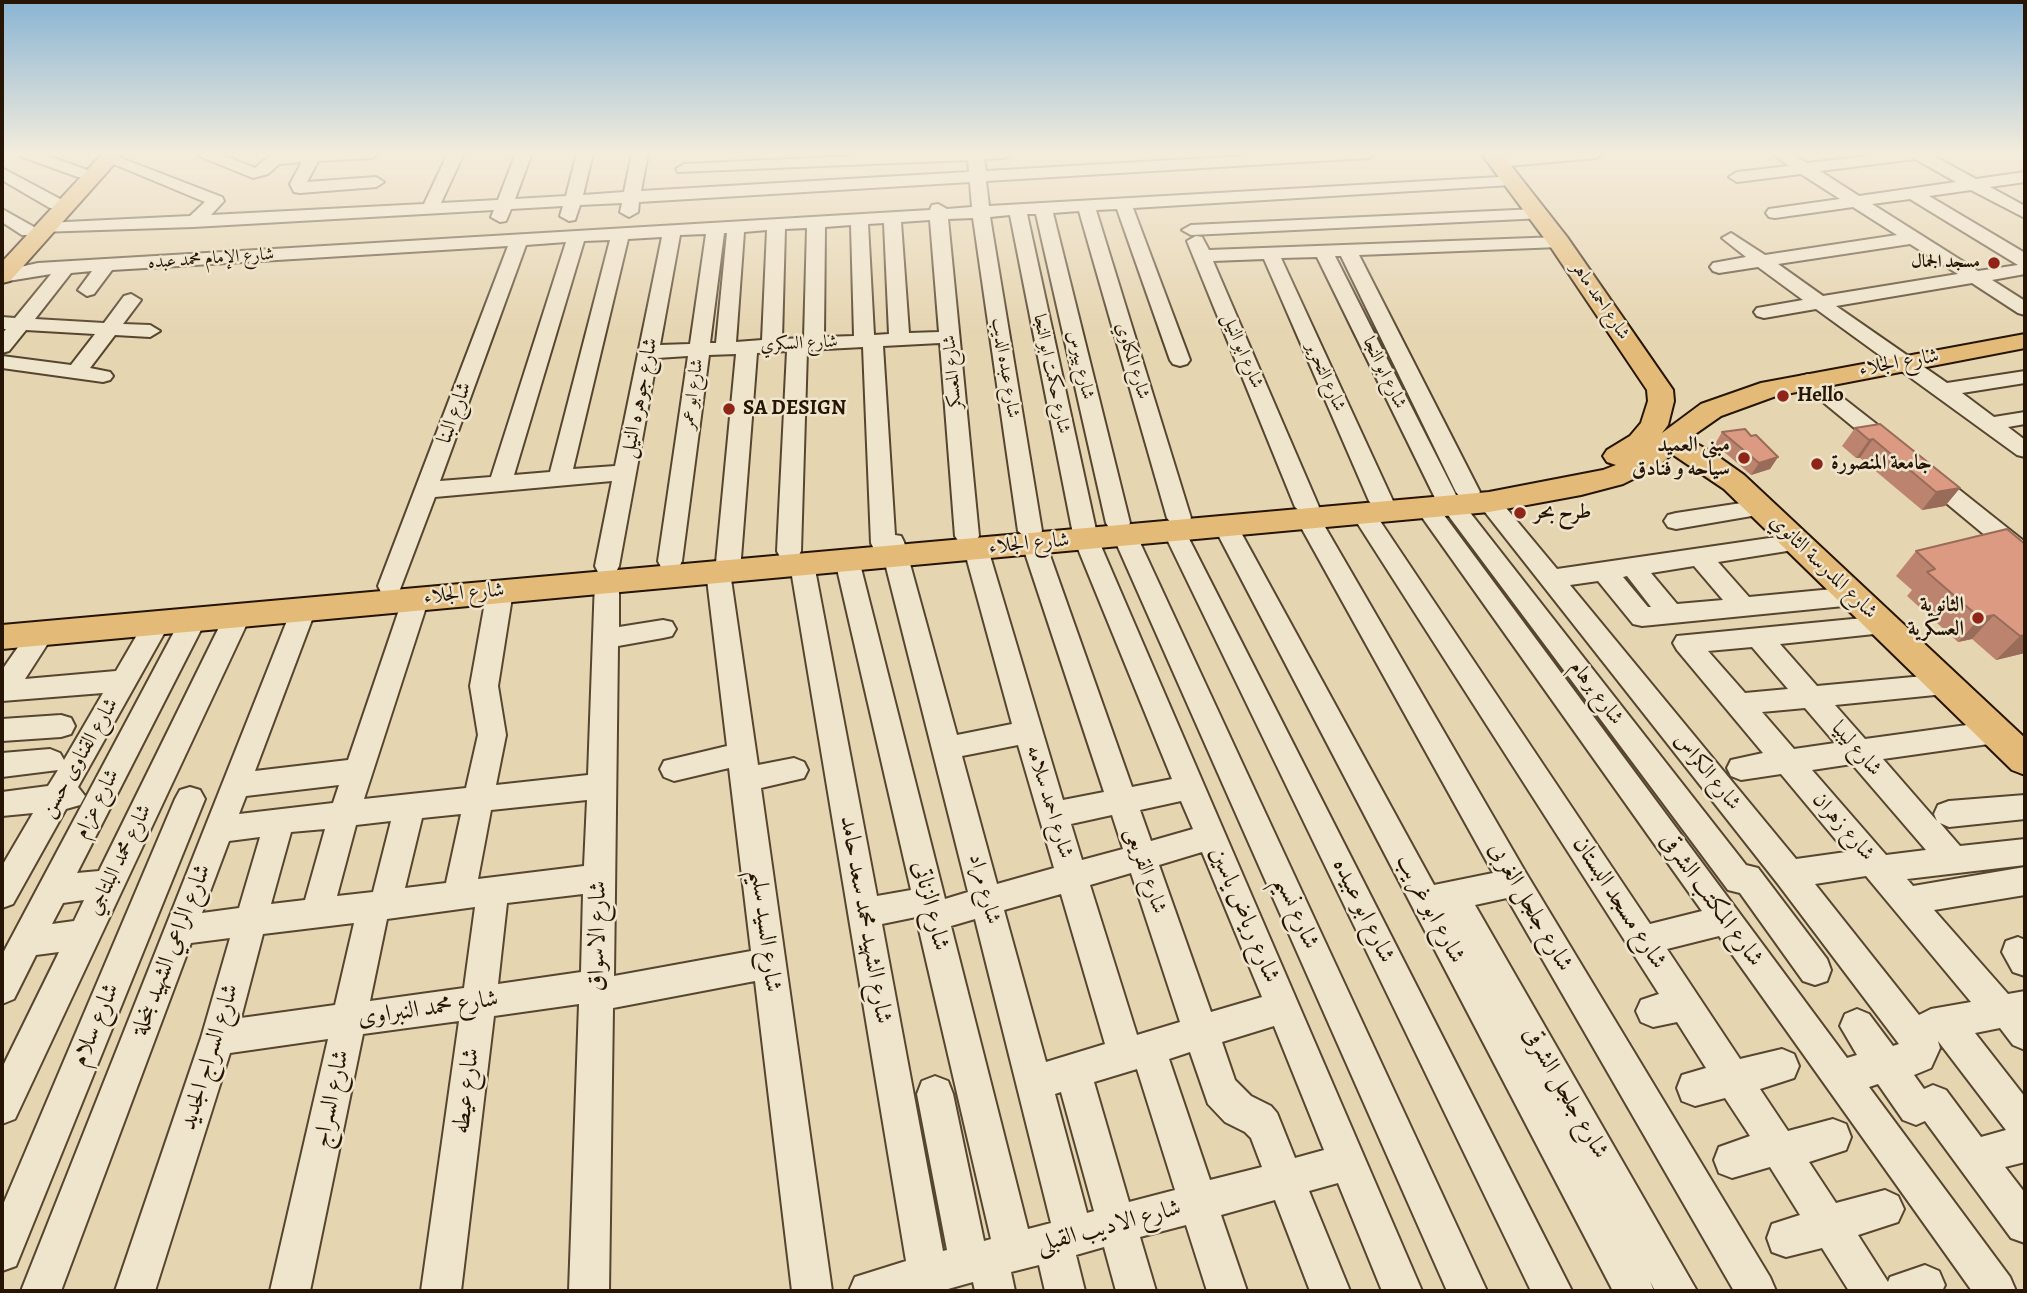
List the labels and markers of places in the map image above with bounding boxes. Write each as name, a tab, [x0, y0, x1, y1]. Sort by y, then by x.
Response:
place label: مسجد الجمال	[1911, 252, 1980, 274]
marker: مسجد الجمال	[1986, 255, 2002, 271]
place label: Hello	[1797, 383, 1844, 409]
marker: Hello	[1775, 388, 1791, 404]
place label: SA DESIGN	[743, 396, 846, 422]
marker: SA DESIGN	[721, 401, 737, 417]
place label: مبنى العميد سياحه و فنادق	[1632, 433, 1730, 483]
marker: مبنى العميد سياحه و فنادق	[1736, 450, 1752, 466]
place label: جامعة المنصورة	[1831, 451, 1932, 477]
marker: جامعة المنصورة	[1809, 456, 1825, 472]
place label: طرح بحر	[1534, 500, 1591, 526]
marker: طرح بحر	[1512, 505, 1528, 521]
place label: الثانوية العسكرية	[1908, 593, 1964, 643]
marker: الثانوية العسكرية	[1970, 610, 1986, 626]

